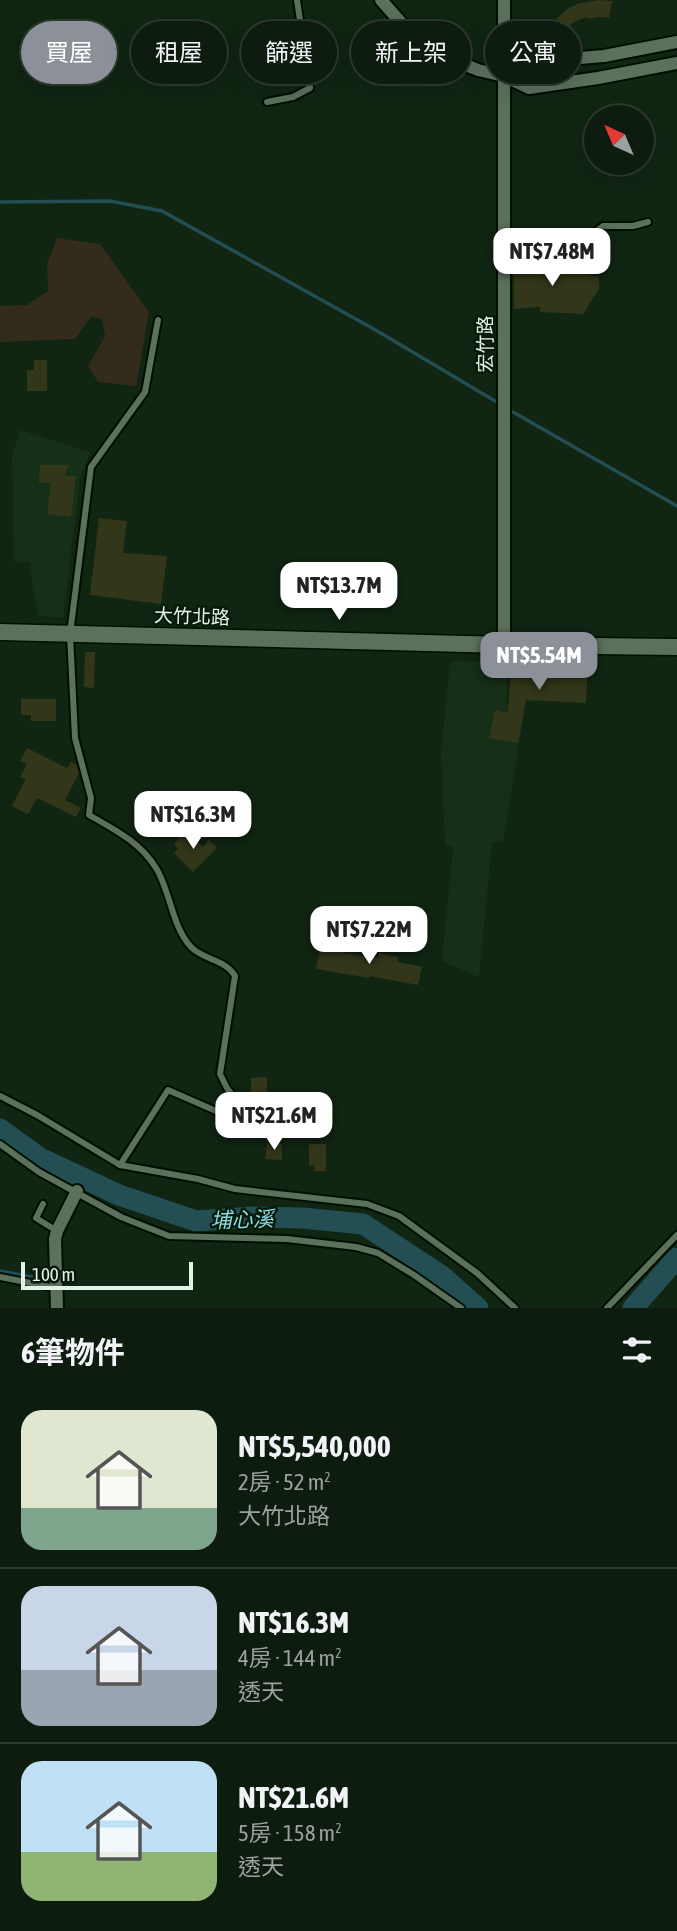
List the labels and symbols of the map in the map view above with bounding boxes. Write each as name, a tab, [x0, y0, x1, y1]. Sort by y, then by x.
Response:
north arrow	[584, 105, 654, 175]
pin: NT$7.48M	[480, 229, 624, 288]
street label: 宏竹路	[474, 315, 496, 373]
pin: NT$13.7M	[267, 562, 411, 622]
street label: 大竹北路	[154, 604, 230, 628]
pin: NT$5.54M	[467, 632, 611, 692]
pin: NT$16.3M	[121, 792, 265, 851]
pin: NT$7.22M	[297, 906, 441, 966]
pin: NT$21.6M	[202, 1092, 346, 1152]
water label: 埔心溪	[210, 1206, 277, 1232]
scale bar	[21, 1259, 192, 1291]

